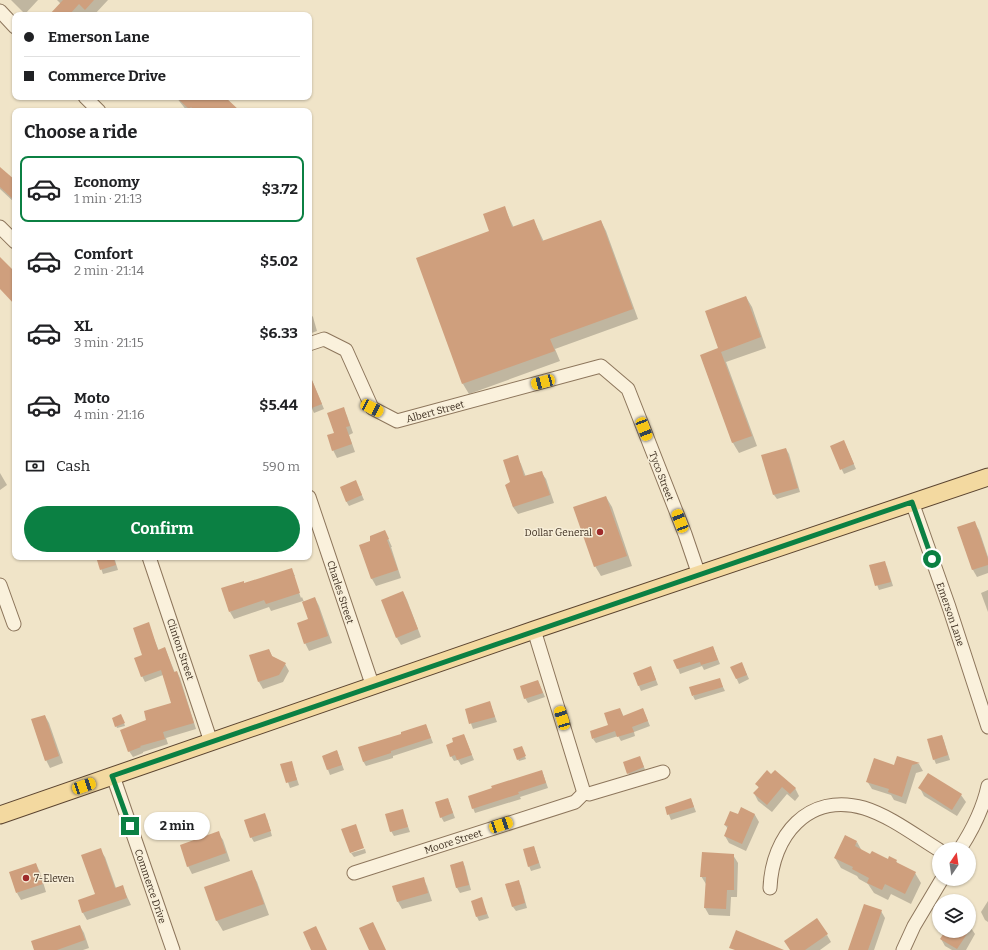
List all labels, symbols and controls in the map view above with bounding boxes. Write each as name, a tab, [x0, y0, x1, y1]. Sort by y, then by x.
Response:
text: Emerson Lane	[48, 28, 149, 46]
text: Commerce Drive	[48, 67, 166, 85]
text: Choose a ride	[24, 121, 137, 143]
icon: car	[26, 171, 62, 207]
text: Economy	[74, 173, 140, 191]
text: $3.72	[262, 180, 298, 198]
text: 1 min · 21:13	[74, 191, 142, 206]
icon: car	[26, 243, 62, 279]
text: Comfort	[74, 245, 133, 263]
text: $5.02	[260, 252, 298, 270]
text: 2 min · 21:14	[74, 263, 144, 278]
icon: car	[26, 315, 62, 351]
text: XL	[74, 317, 93, 335]
text: $6.33	[260, 324, 298, 342]
text: 3 min · 21:15	[74, 335, 144, 350]
car	[530, 373, 556, 391]
icon: car	[26, 387, 62, 423]
text: Moto	[74, 389, 110, 407]
text: $5.44	[259, 396, 298, 414]
car	[359, 397, 385, 419]
street label: Albert Street	[405, 398, 466, 425]
text: 4 min · 21:16	[74, 407, 145, 422]
car	[634, 416, 654, 442]
street label: Tyco Street	[646, 450, 676, 503]
icon: cash	[24, 455, 46, 477]
text: Cash	[56, 457, 90, 475]
text: 590 m	[262, 459, 300, 474]
button: Confirm	[24, 506, 300, 552]
car	[670, 508, 690, 534]
place label: Dollar General	[525, 527, 592, 539]
marker: Dollar General	[595, 527, 605, 537]
route start	[923, 550, 941, 568]
street label: Charles Street	[324, 559, 356, 626]
street label: Emerson Lane	[933, 581, 967, 648]
street label: Clinton Street	[164, 617, 196, 682]
car	[553, 705, 571, 731]
car	[71, 776, 97, 796]
callout: 2 min	[144, 812, 210, 840]
car	[488, 816, 514, 834]
route end	[121, 817, 139, 835]
text: 2 min	[160, 818, 194, 833]
street label: Moore Street	[423, 827, 484, 857]
north arrow	[932, 842, 976, 886]
map controls	[932, 842, 976, 938]
street label: Commerce Drive	[132, 848, 168, 925]
marker: 7-Eleven	[21, 873, 31, 883]
place label: 7-Eleven	[34, 873, 75, 885]
button: layers	[932, 894, 976, 938]

